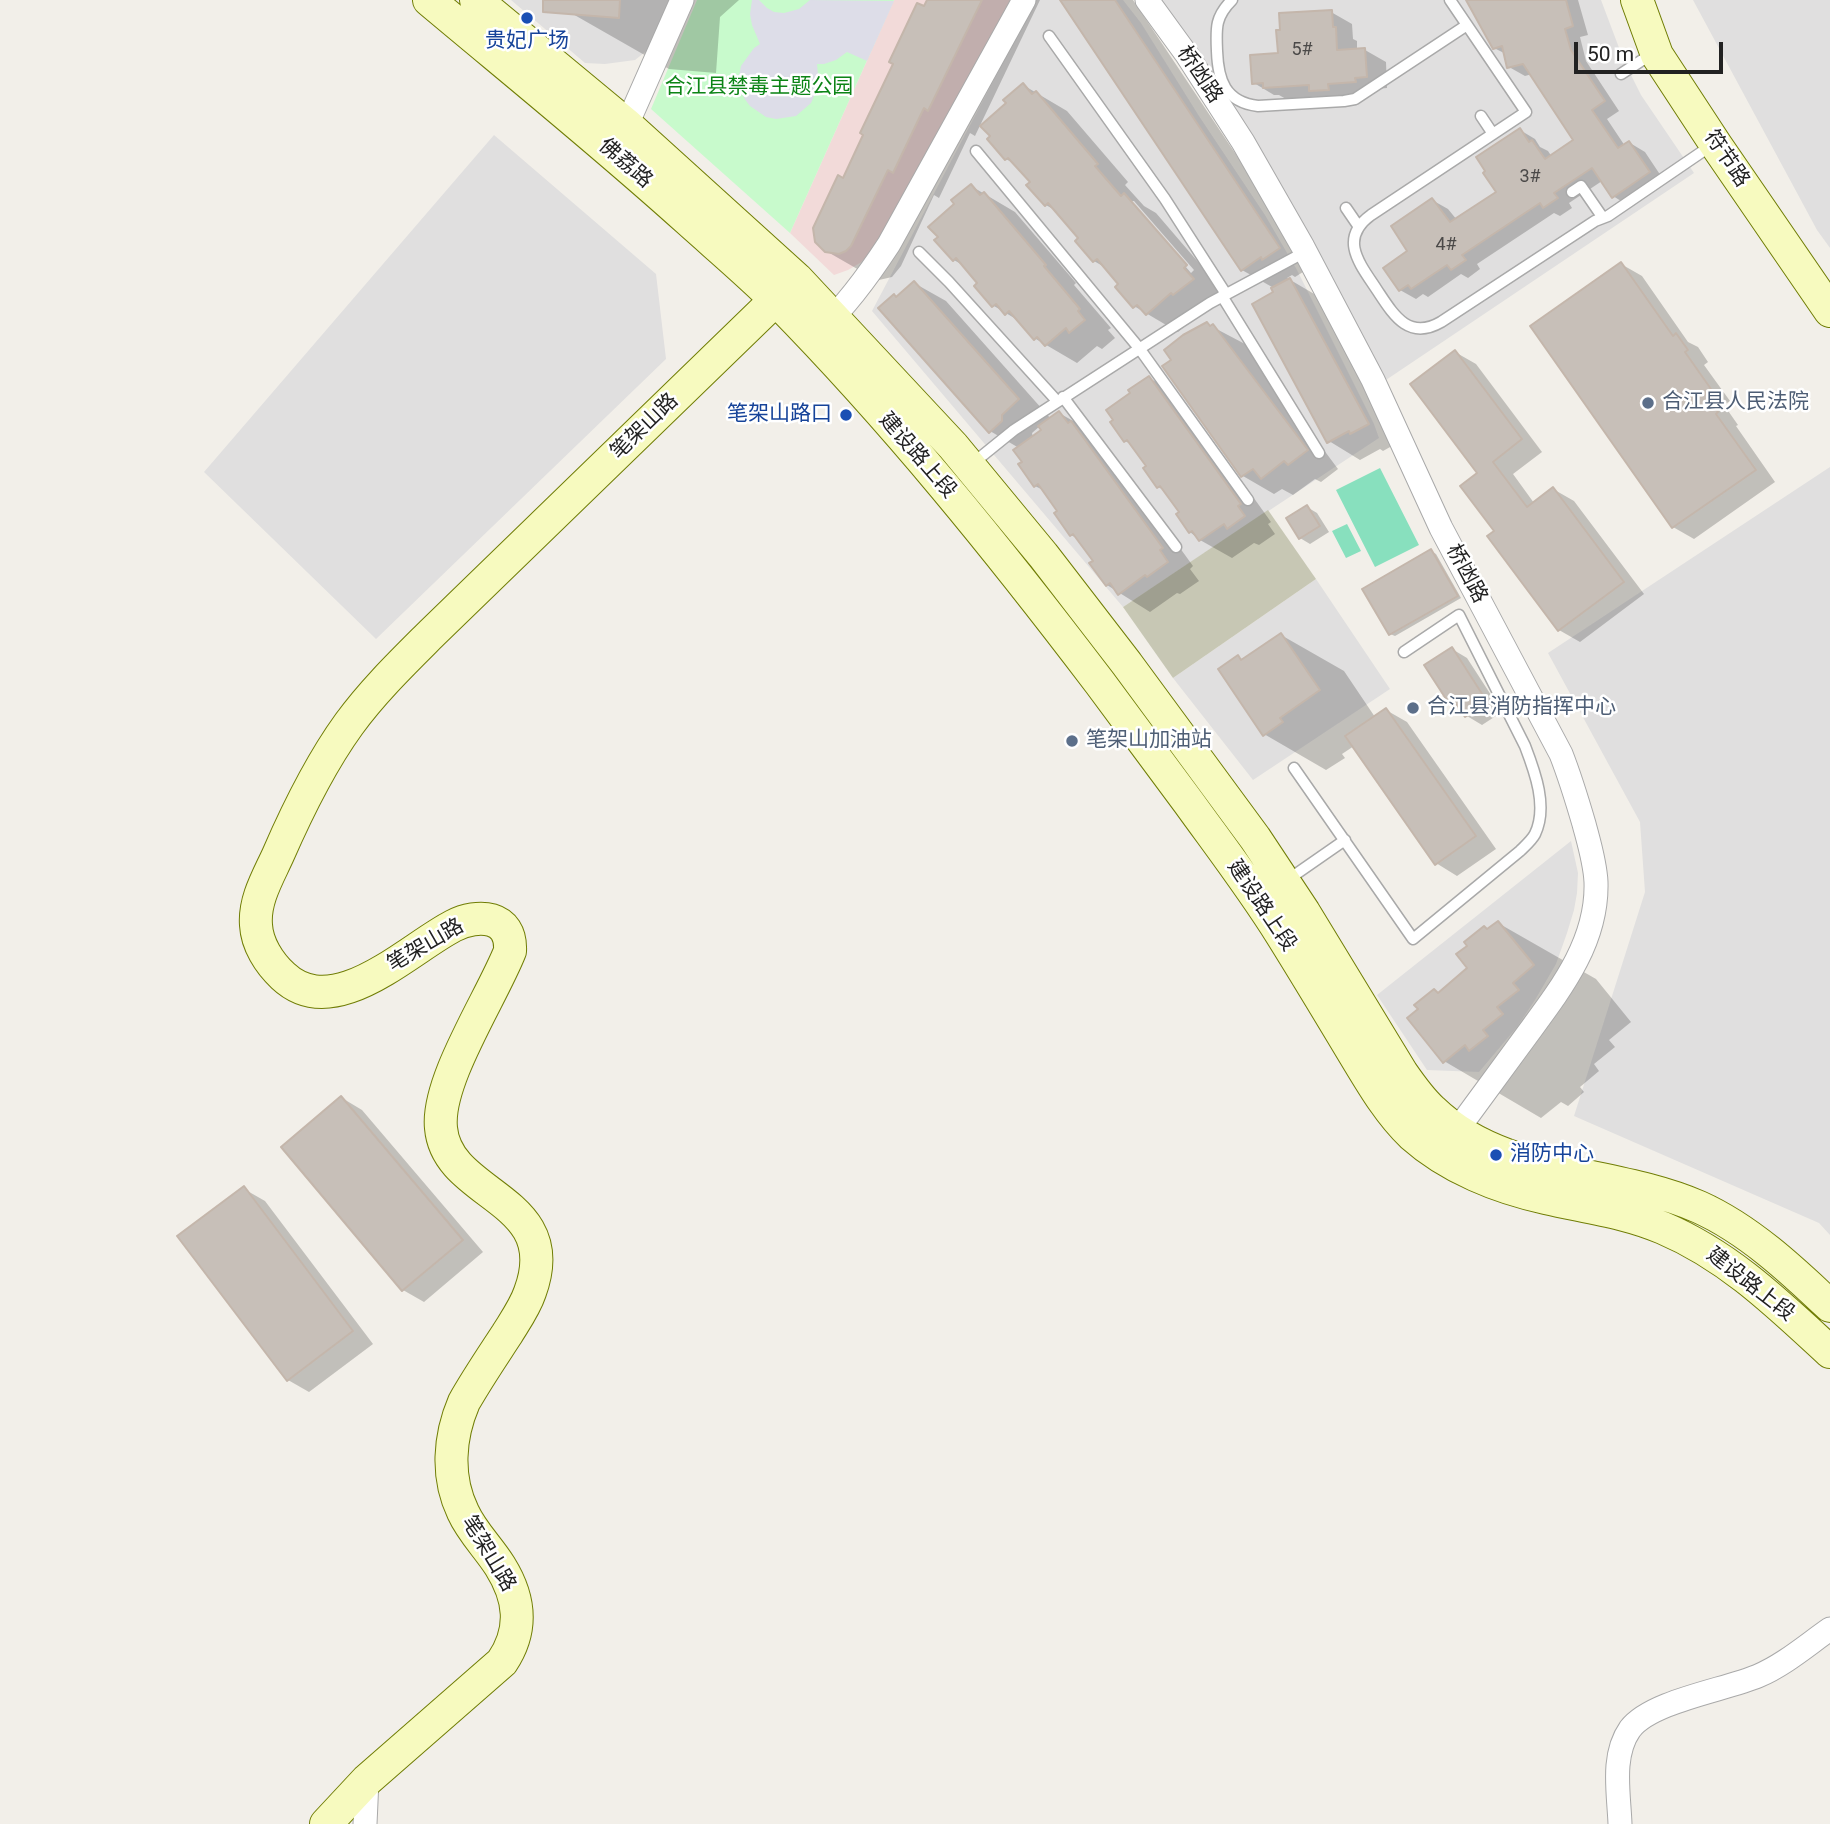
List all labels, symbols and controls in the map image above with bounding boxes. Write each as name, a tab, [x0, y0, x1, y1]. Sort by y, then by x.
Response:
marker: 贵妃广场	[519, 10, 535, 26]
scale bar	[1578, 28, 1727, 72]
place label: 贵妃广场	[485, 29, 569, 55]
house number: 5#	[1291, 39, 1313, 61]
street label: 桥凼路	[1171, 42, 1227, 108]
text: 50 m	[1587, 42, 1634, 66]
park label: 合江县禁毒主题公园	[665, 75, 853, 101]
street label: 符节路	[1698, 126, 1754, 192]
street label: 佛荔路	[593, 134, 657, 194]
house number: 3#	[1519, 166, 1541, 188]
house number: 4#	[1435, 234, 1457, 256]
street label: 笔架山路	[606, 389, 684, 465]
place label: 合江县人民法院	[1662, 390, 1809, 416]
marker: 合江县人民法院	[1640, 395, 1656, 411]
place label: 笔架山路口	[727, 402, 832, 428]
marker: 笔架山路口	[838, 407, 854, 423]
street label: 建设路上段	[873, 408, 961, 504]
street label: 桥凼路	[1440, 540, 1492, 608]
place label: 合江县消防指挥中心	[1427, 695, 1616, 721]
marker: 合江县消防指挥中心	[1405, 700, 1421, 716]
place label: 笔架山加油站	[1086, 728, 1212, 754]
marker: 笔架山加油站	[1064, 733, 1080, 749]
street label: 建设路上段	[1221, 855, 1301, 957]
street label: 笔架山路	[383, 914, 469, 978]
place label: 消防中心	[1510, 1142, 1594, 1168]
marker: 消防中心	[1488, 1147, 1504, 1163]
street label: 建设路上段	[1701, 1243, 1799, 1327]
street label: 笔架山路	[456, 1512, 520, 1596]

